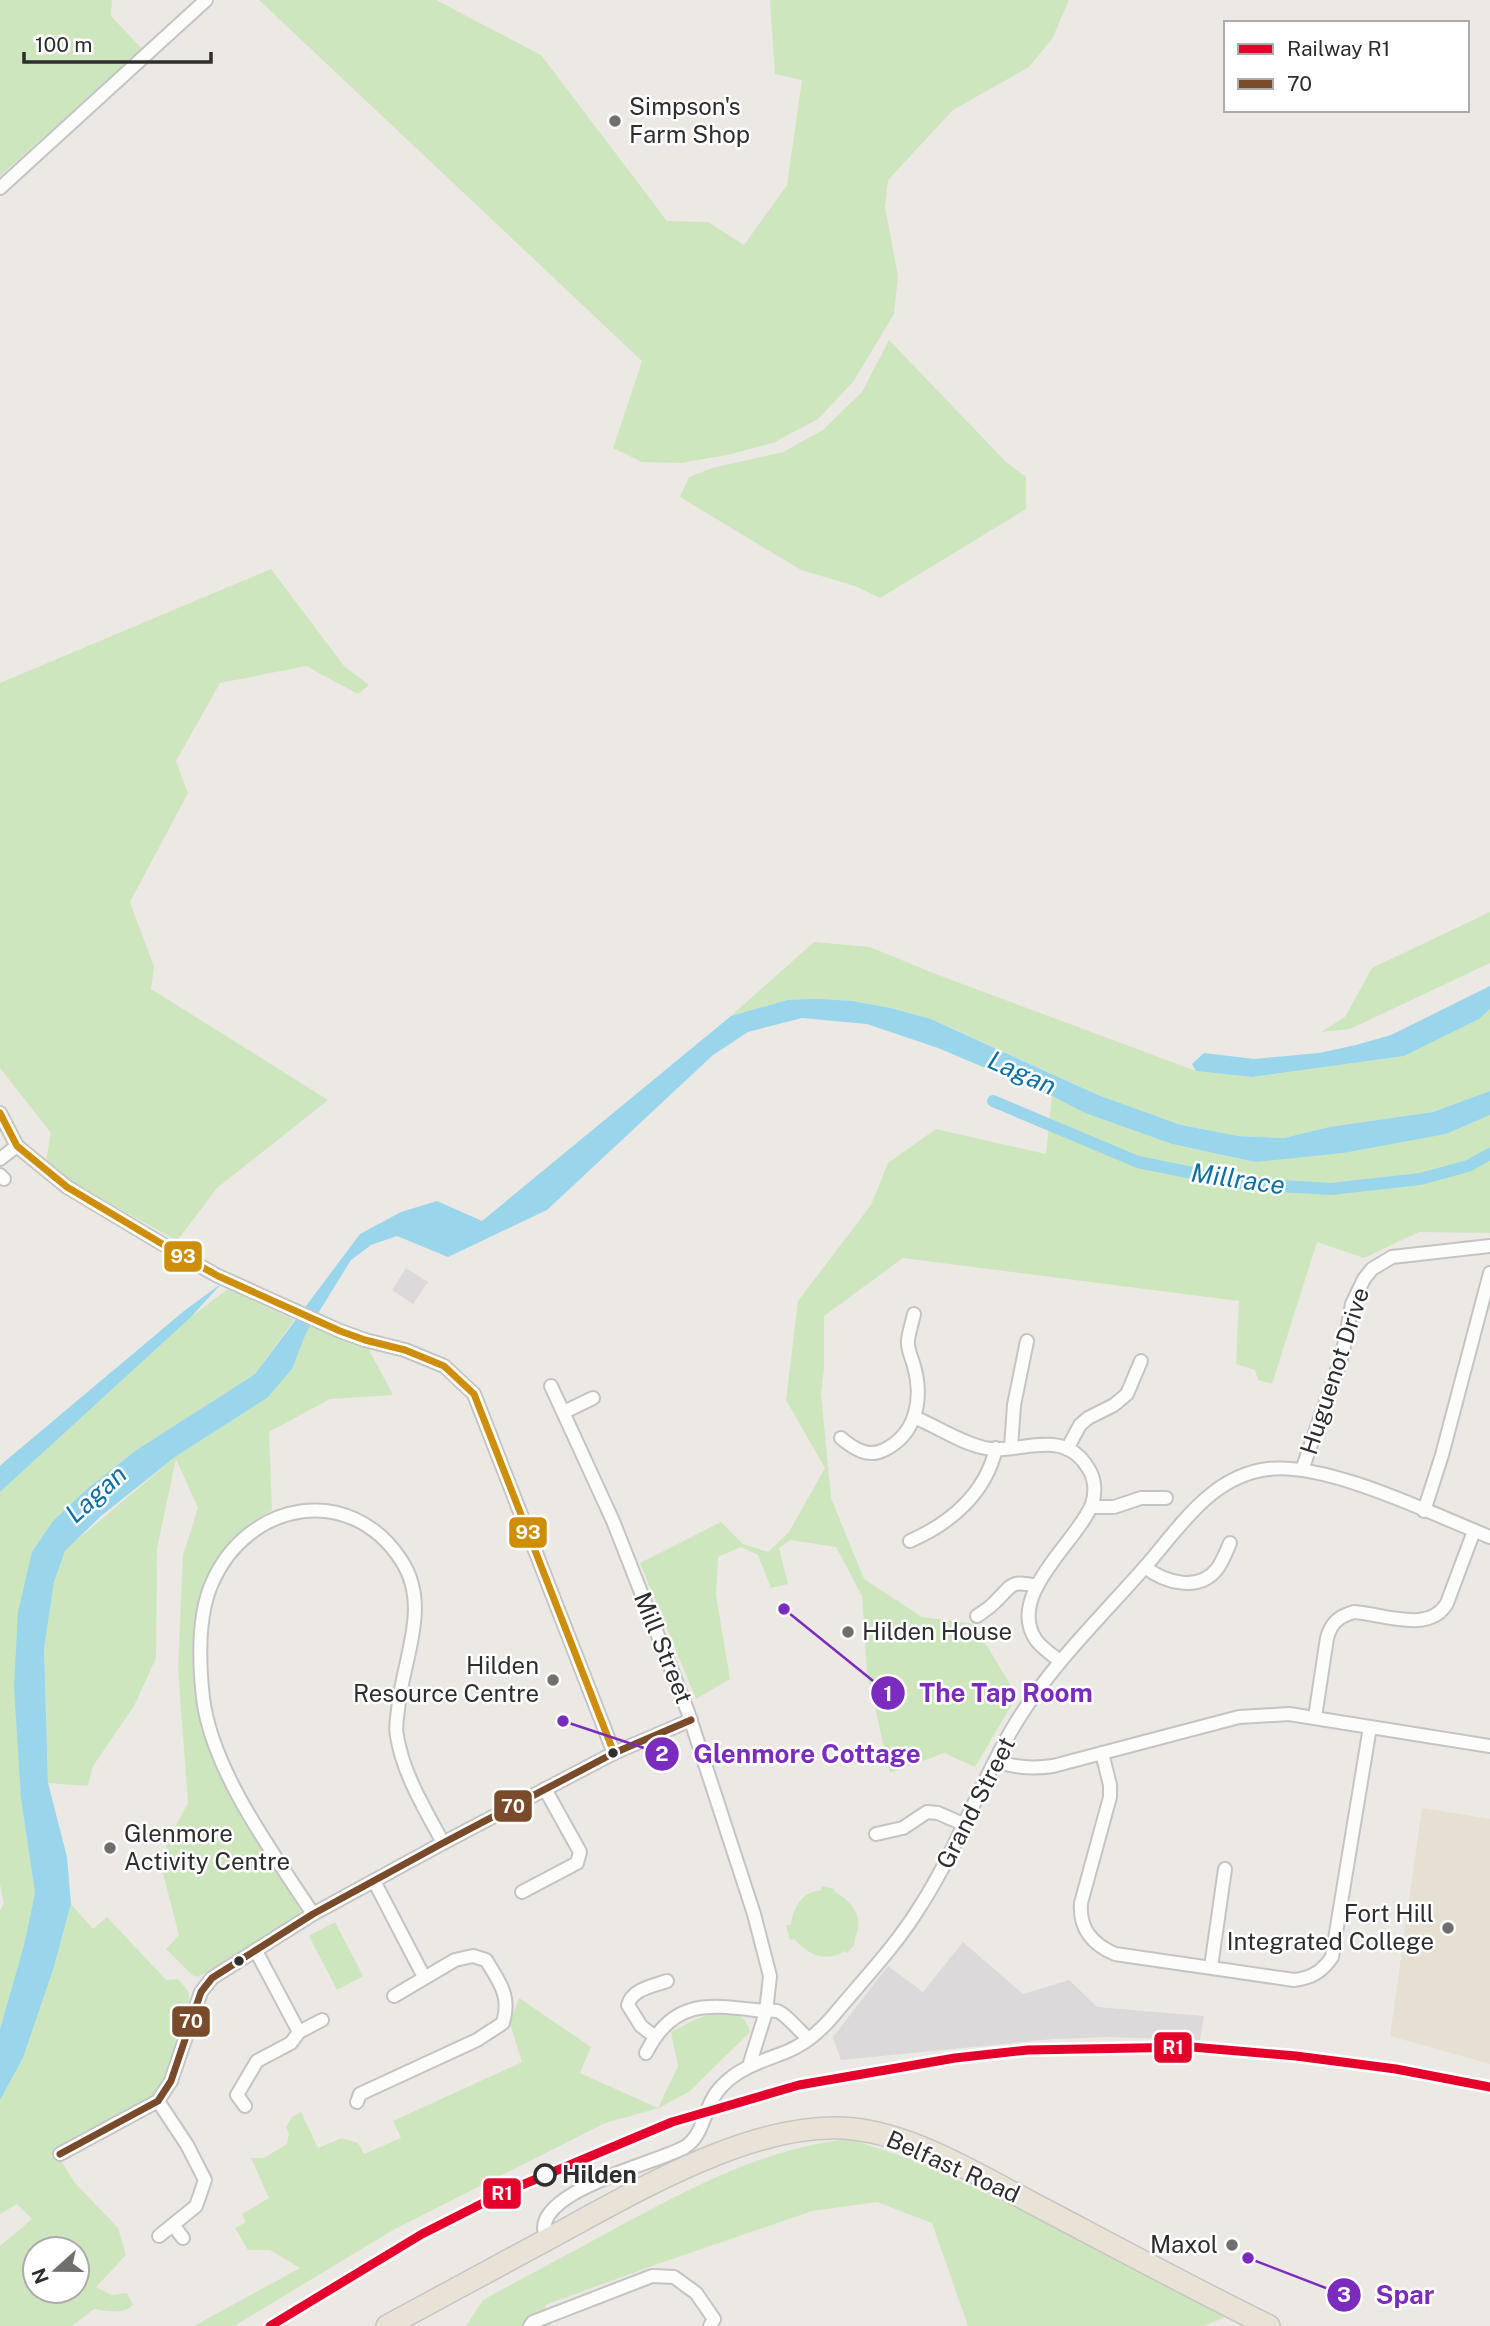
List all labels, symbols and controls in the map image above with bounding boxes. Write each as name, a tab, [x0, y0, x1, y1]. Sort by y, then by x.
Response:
scale bar	[24, 21, 212, 65]
legend	[1224, 21, 1469, 112]
text: 100 m	[35, 32, 92, 57]
text: Railway R1	[1287, 36, 1390, 61]
text: 70	[1287, 71, 1312, 96]
place label: Simpson's Farm Shop	[629, 92, 750, 148]
marker: Simpson's Farm Shop	[607, 113, 623, 129]
water label: Lagan	[983, 1044, 1061, 1101]
water label: Millrace	[1189, 1157, 1287, 1200]
line badge: 93	[163, 1240, 203, 1273]
text: 93	[170, 1245, 196, 1267]
street label: Huguenot Drive	[1294, 1284, 1374, 1458]
water label: Lagan	[59, 1458, 133, 1529]
line badge: 93	[508, 1516, 548, 1549]
text: 93	[515, 1521, 541, 1543]
street label: Mill Street	[629, 1588, 699, 1707]
place label: Hilden House	[862, 1617, 1012, 1645]
marker: Hilden House	[840, 1624, 856, 1640]
place label: Hilden Resource Centre	[353, 1651, 539, 1707]
callout: The Tap Room	[870, 1670, 1107, 1717]
marker: Hilden Resource Centre	[545, 1672, 561, 1688]
text: The Tap Room	[919, 1677, 1093, 1708]
text: 1	[884, 1681, 893, 1706]
callout: Glenmore Cottage	[645, 1731, 935, 1778]
street label: Grand Street	[930, 1732, 1020, 1873]
text: Glenmore Cottage	[693, 1738, 921, 1769]
text: 2	[655, 1741, 669, 1766]
unlabelled marker	[606, 1746, 620, 1760]
line badge: 70	[493, 1789, 533, 1823]
text: 70	[501, 1795, 525, 1817]
place label: Glenmore Activity Centre	[124, 1819, 290, 1875]
marker: Glenmore Activity Centre	[102, 1840, 118, 1856]
place label: Fort Hill Integrated College	[1227, 1899, 1434, 1955]
marker: Fort Hill Integrated College	[1440, 1920, 1456, 1936]
unlabelled marker	[232, 1954, 246, 1968]
line badge: 70	[171, 2005, 211, 2038]
text: 70	[179, 2010, 203, 2032]
line badge: R1	[1153, 2031, 1193, 2064]
text: R1	[1162, 2036, 1184, 2058]
street label: Belfast Road	[882, 2124, 1024, 2208]
place label: Hilden	[562, 2160, 637, 2188]
marker: Hilden	[534, 2164, 556, 2186]
line badge: R1	[482, 2177, 522, 2210]
text: R1	[491, 2182, 513, 2204]
place label: Maxol	[1150, 2230, 1218, 2258]
north arrow	[21, 2235, 91, 2305]
marker: Maxol	[1224, 2237, 1240, 2253]
text: N	[27, 2265, 53, 2287]
callout: Spar	[1327, 2271, 1449, 2318]
text: Spar	[1375, 2279, 1435, 2310]
text: 3	[1337, 2282, 1351, 2307]

